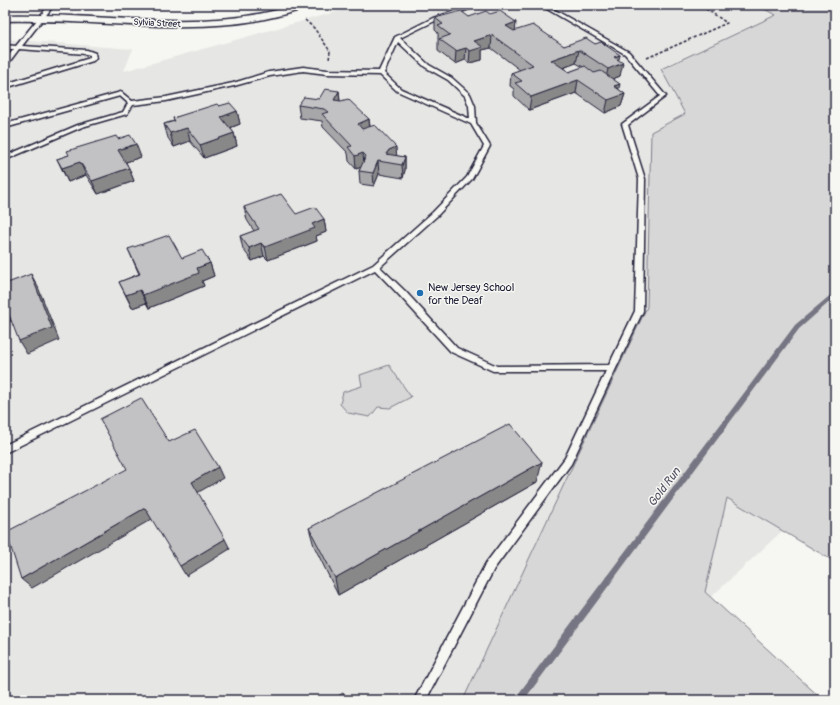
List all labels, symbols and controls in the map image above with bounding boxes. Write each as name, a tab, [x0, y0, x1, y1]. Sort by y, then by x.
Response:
street label: Sylvia Street	[133, 17, 181, 30]
place label: New Jersey School for the Deaf	[428, 281, 514, 307]
marker: New Jersey School for the Deaf	[415, 288, 425, 298]
water label: Gold Run	[645, 464, 685, 510]

